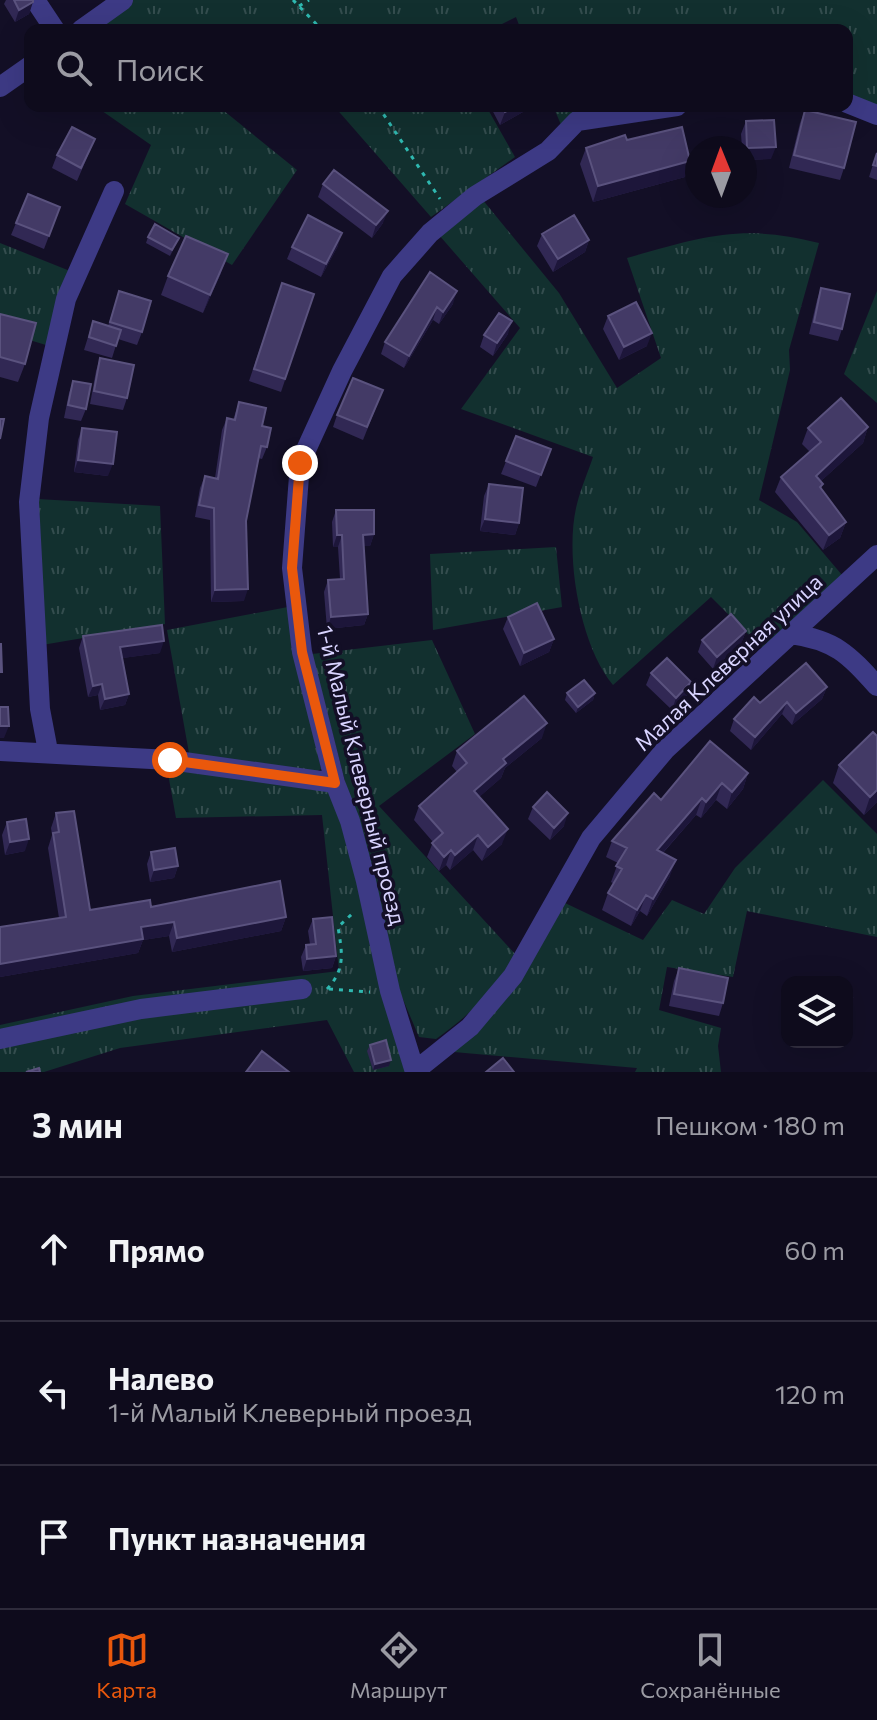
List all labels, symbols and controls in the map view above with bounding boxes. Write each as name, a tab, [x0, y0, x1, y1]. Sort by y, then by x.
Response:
search box	[24, 24, 853, 112]
icon: search	[52, 46, 96, 90]
text: Поиск	[116, 50, 204, 87]
north arrow	[685, 136, 757, 208]
route end	[282, 445, 318, 481]
street label: Малая Клеверная улица	[628, 568, 828, 756]
street label: 1-й Малый Клеверный проезд	[312, 623, 412, 928]
route start	[152, 742, 188, 778]
map controls	[781, 976, 853, 1048]
button: layers	[781, 976, 853, 1048]
text: 3 мин	[32, 1103, 123, 1145]
text: Пешком · 180 m	[655, 1109, 845, 1140]
icon: ahead	[32, 1227, 76, 1271]
text: Прямо	[108, 1231, 205, 1268]
text: 60 m	[785, 1234, 845, 1265]
text: Налево	[108, 1359, 214, 1396]
icon: left	[32, 1371, 76, 1415]
text: 120 m	[775, 1378, 845, 1409]
text: 1-й Малый Клеверный проезд	[108, 1396, 471, 1427]
icon: arrive	[32, 1515, 76, 1559]
text: Пункт назначения	[108, 1519, 366, 1556]
tab: Карта	[96, 1628, 157, 1703]
tab: Маршрут	[350, 1628, 447, 1703]
tab: Сохранённые	[640, 1628, 781, 1703]

